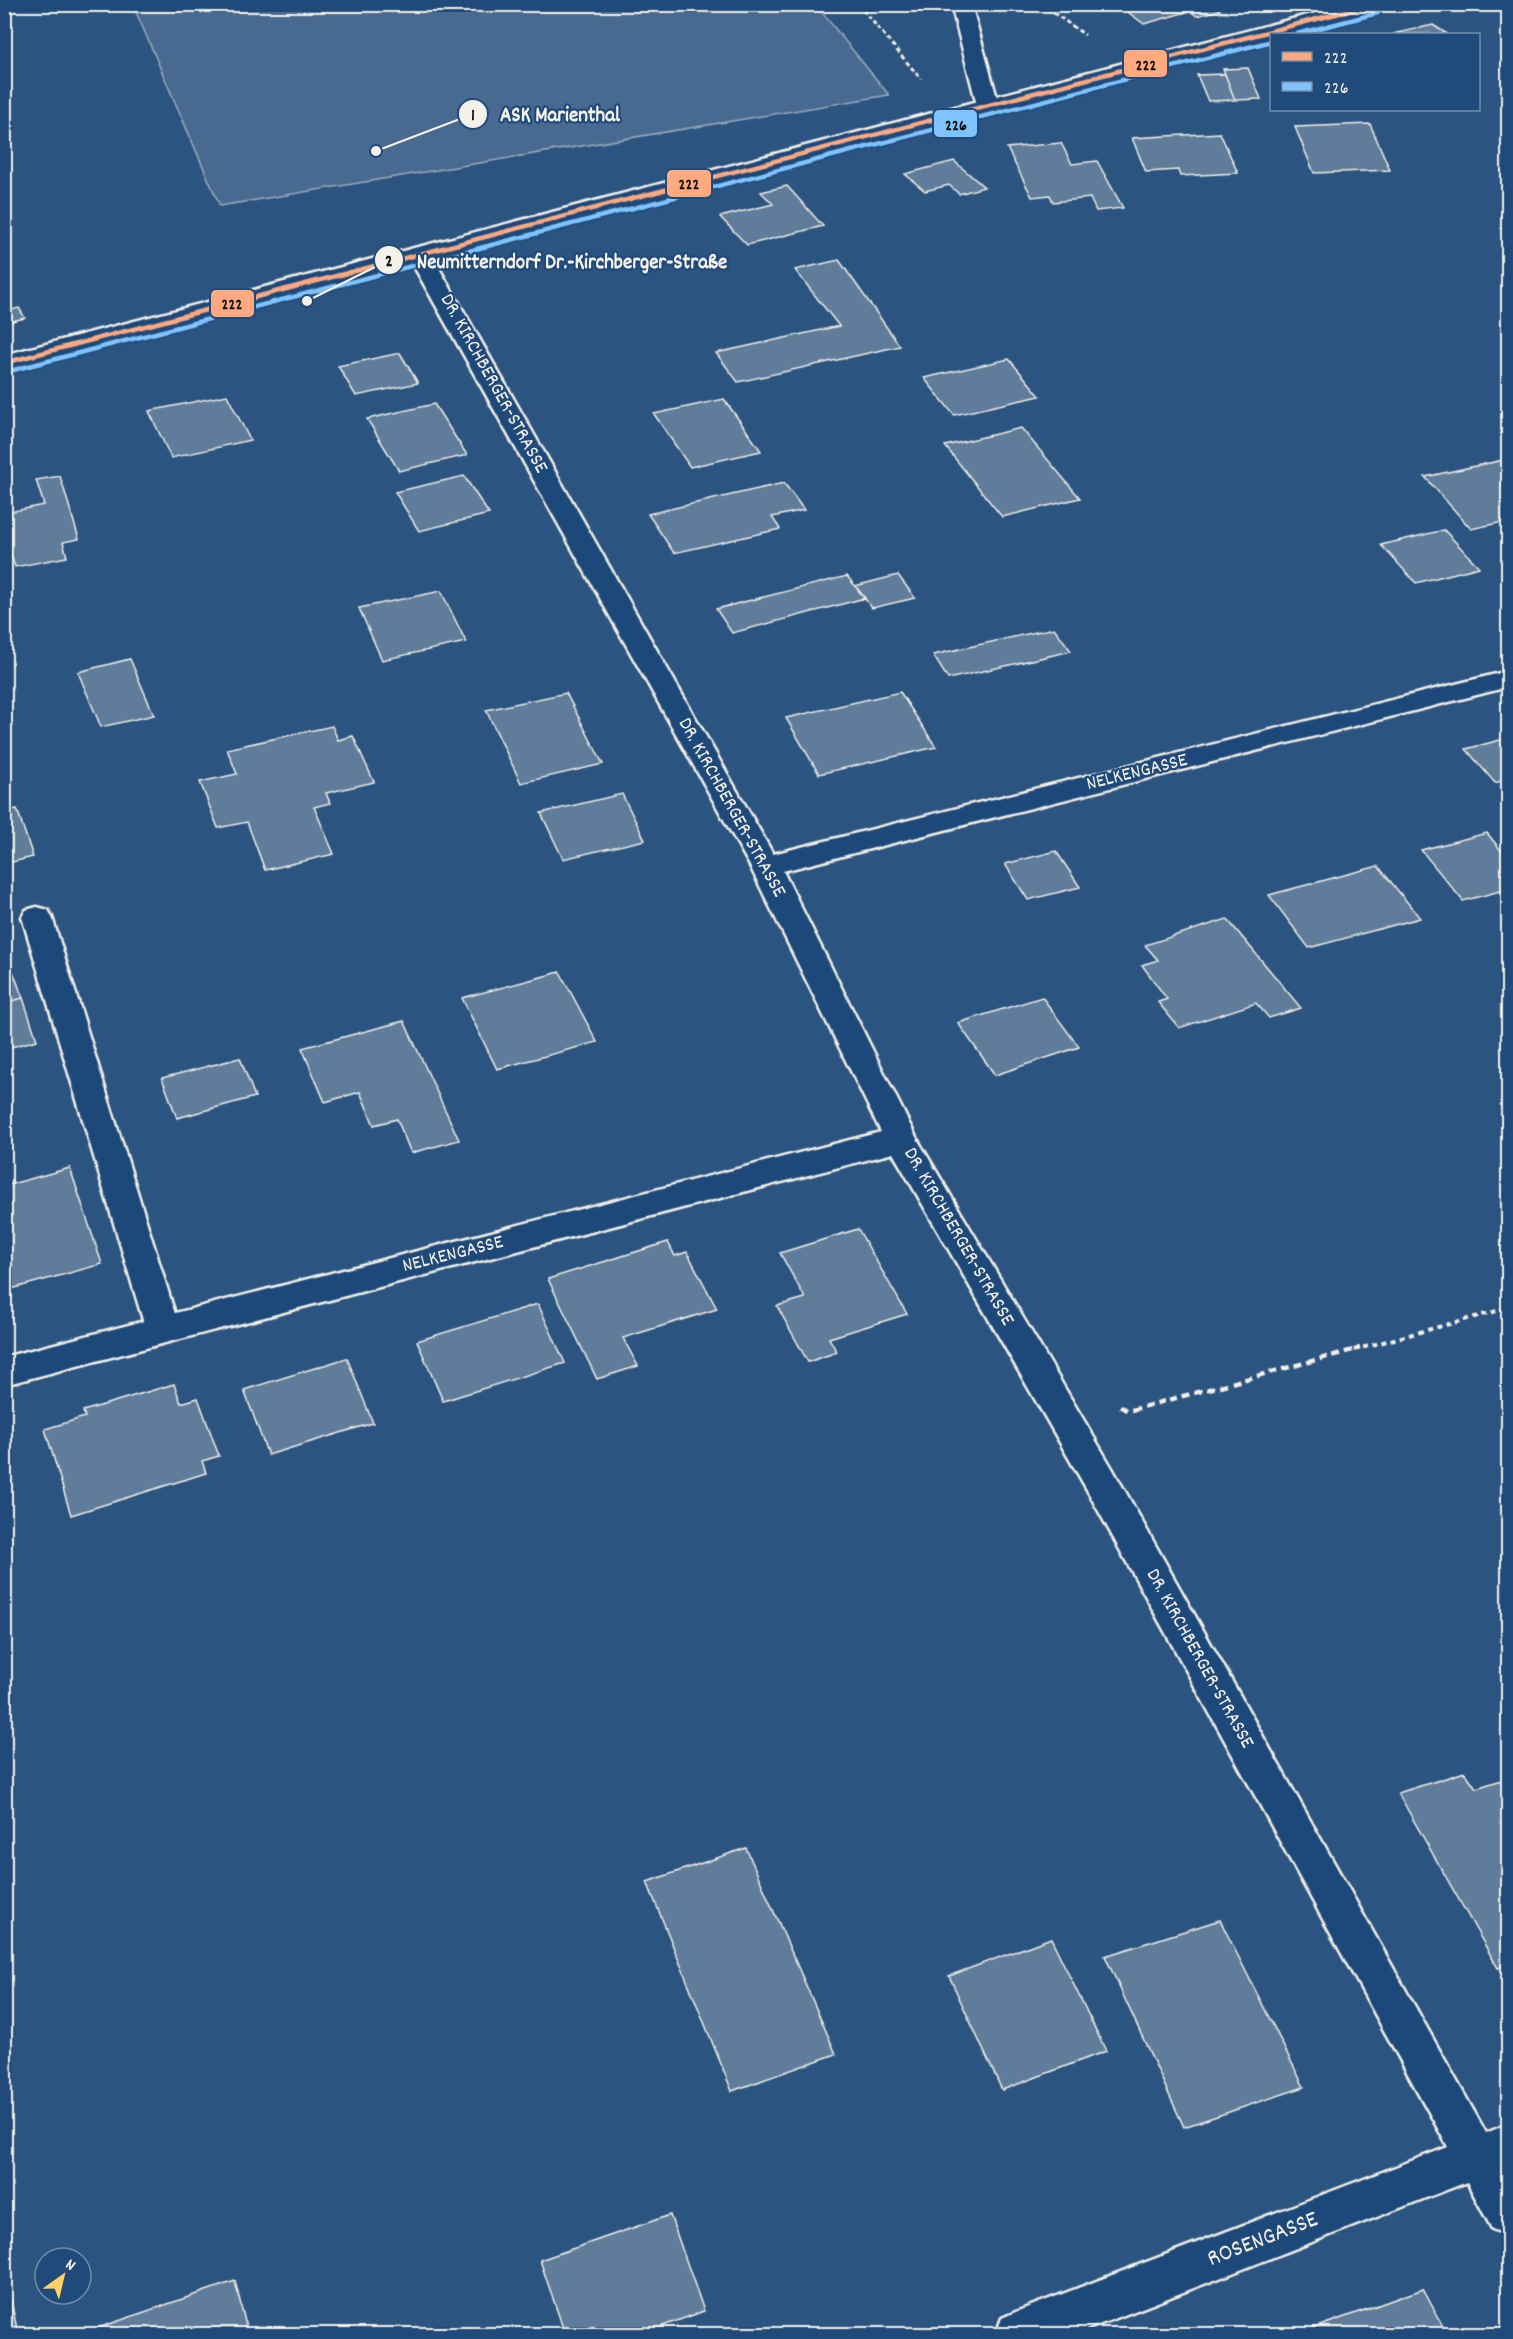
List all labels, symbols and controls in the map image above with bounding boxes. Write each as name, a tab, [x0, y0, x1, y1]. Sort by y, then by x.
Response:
legend	[1270, 33, 1480, 111]
text: 222	[1324, 47, 1348, 72]
line badge: 222	[1123, 49, 1168, 78]
text: 222	[1136, 55, 1156, 78]
text: 226	[1324, 77, 1349, 102]
callout: ASK Marienthal	[458, 94, 632, 133]
text: ASK Marienthal	[500, 102, 621, 132]
text: 1	[471, 104, 475, 129]
line badge: 226	[933, 109, 978, 138]
text: 226	[945, 115, 967, 138]
line badge: 222	[666, 169, 712, 198]
text: 222	[679, 174, 699, 197]
callout: Neumitterndorf Dr.-Kirchberger-Straße	[374, 241, 739, 280]
text: Neumitterndorf Dr.-Kirchberger-Straße	[417, 249, 727, 279]
text: 2	[385, 250, 393, 275]
line badge: 222	[210, 289, 255, 318]
street label: DR. KIRCHBERGER-STRASSE	[432, 289, 554, 479]
text: 222	[222, 294, 242, 317]
street label: DR. KIRCHBERGER-STRASSE	[670, 713, 792, 903]
street label: NELKENGASSE	[1084, 747, 1190, 799]
street label: DR. KIRCHBERGER-STRASSE	[895, 1143, 1021, 1331]
street label: NELKENGASSE	[400, 1229, 506, 1281]
street label: DR. KIRCHBERGER-STRASSE	[1138, 1564, 1260, 1754]
street label: ROSENGASSE	[1203, 2203, 1323, 2277]
north arrow	[33, 2246, 93, 2306]
text: N	[60, 2254, 80, 2277]

